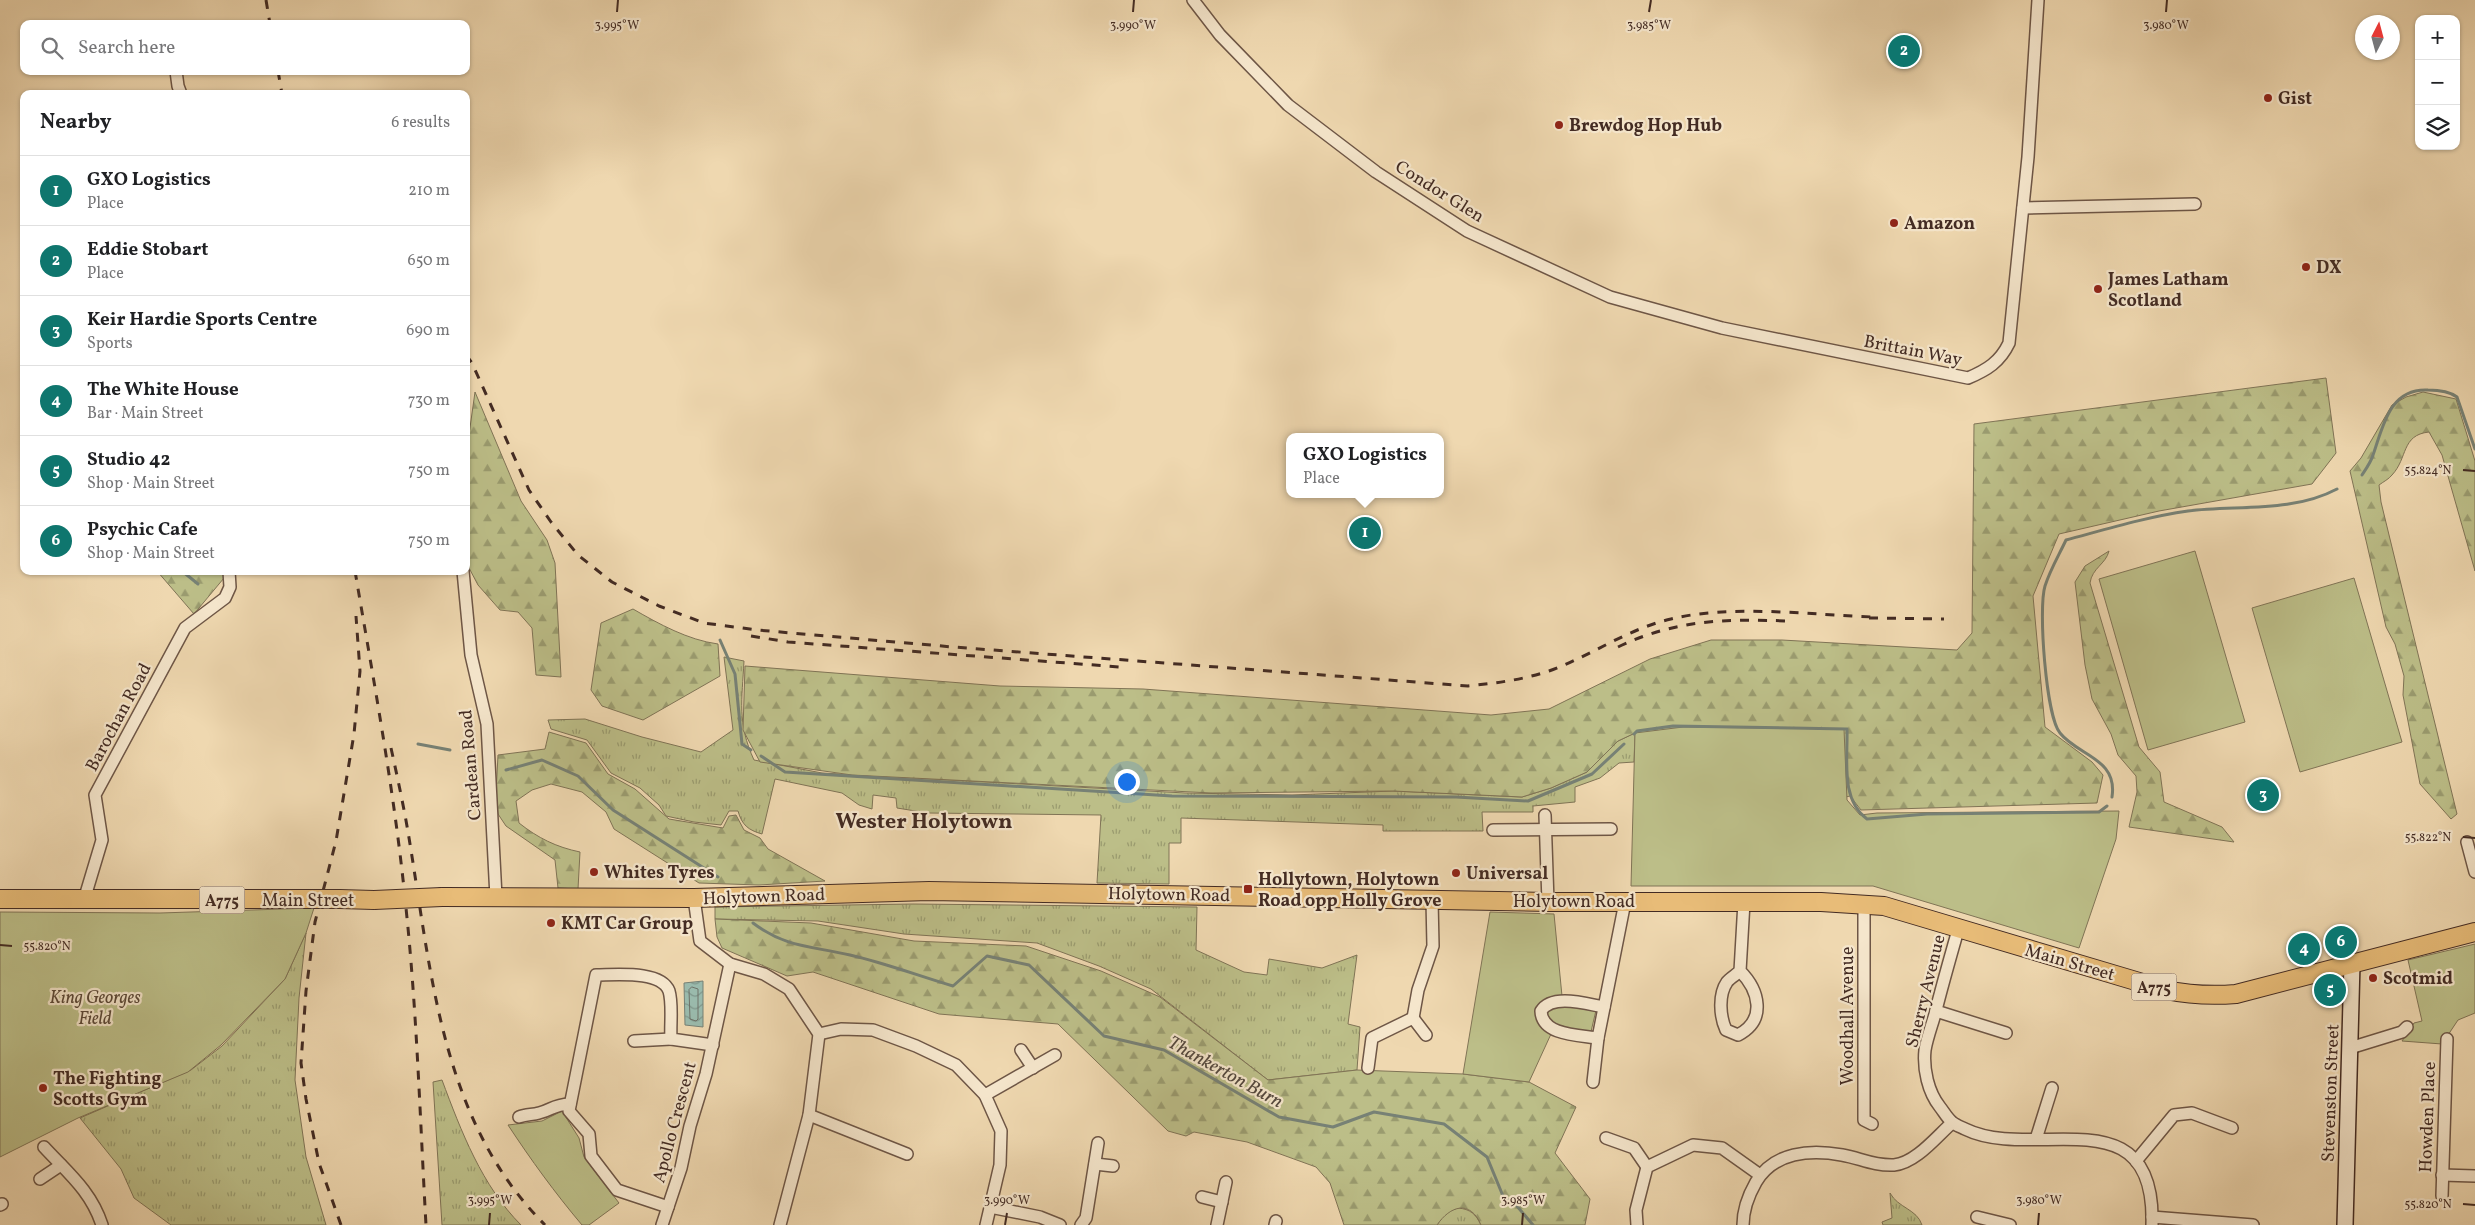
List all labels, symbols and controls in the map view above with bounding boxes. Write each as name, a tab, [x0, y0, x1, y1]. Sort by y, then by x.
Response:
north arrow	[2355, 15, 2400, 60]
map controls	[2415, 15, 2460, 150]
button: +	[2415, 15, 2460, 60]
text: 3.995°W	[595, 18, 639, 34]
text: 3.990°W	[1110, 18, 1156, 34]
text: 3.985°W	[1627, 18, 1671, 34]
text: 3.980°W	[2143, 18, 2189, 34]
search box	[20, 20, 470, 75]
pin: 2	[1888, 32, 1920, 70]
icon: search	[38, 34, 66, 62]
text: Search here	[78, 35, 175, 61]
button: −	[2415, 60, 2460, 105]
place label: Gist	[2278, 87, 2312, 112]
marker: Gist	[2262, 92, 2274, 104]
button: layers	[2415, 105, 2460, 150]
text: Nearby	[40, 108, 111, 137]
text: 6 results	[391, 112, 450, 134]
place label: Brewdog Hop Hub	[1569, 114, 1722, 139]
marker: Brewdog Hop Hub	[1553, 119, 1565, 131]
street label: Condor Glen	[1390, 155, 1489, 230]
text: GXO Logistics	[87, 167, 211, 193]
text: 1	[53, 180, 59, 202]
text: 210 m	[408, 180, 450, 202]
text: Place	[87, 193, 124, 215]
place label: Amazon	[1904, 212, 1975, 237]
marker: Amazon	[1888, 217, 1900, 229]
text: Eddie Stobart	[87, 237, 208, 263]
text: 2	[52, 250, 60, 272]
text: 650 m	[408, 250, 450, 272]
place label: DX	[2316, 256, 2342, 281]
marker: DX	[2300, 261, 2312, 273]
text: Place	[87, 263, 124, 285]
place label: James Latham Scotland	[2107, 268, 2229, 314]
marker: James Latham Scotland	[2092, 283, 2104, 295]
text: Keir Hardie Sports Centre	[87, 307, 317, 333]
text: 3	[52, 320, 60, 342]
text: 690 m	[406, 320, 450, 342]
street label: Brittain Way	[1861, 330, 1964, 373]
text: Sports	[87, 333, 133, 355]
text: The White House	[87, 377, 239, 403]
text: 4	[51, 390, 61, 412]
text: 730 m	[408, 390, 450, 412]
text: Bar · Main Street	[87, 403, 204, 425]
popup	[1286, 433, 1444, 498]
text: GXO Logistics	[1303, 442, 1427, 468]
text: Studio 42	[87, 447, 170, 473]
text: 5	[52, 460, 60, 482]
text: 750 m	[408, 460, 450, 482]
text: 55.824°N	[2405, 463, 2451, 479]
text: Place	[1303, 468, 1340, 490]
text: Shop · Main Street	[87, 473, 215, 495]
pin: 1	[1349, 514, 1381, 552]
text: Psychic Cafe	[87, 517, 198, 543]
text: 6	[52, 530, 60, 552]
text: 750 m	[408, 530, 450, 552]
text: Shop · Main Street	[87, 543, 215, 565]
street label: Barochan Road	[80, 659, 158, 776]
street label: Cardean Road	[454, 709, 489, 821]
your location	[1114, 769, 1140, 795]
pin: 3	[2247, 776, 2279, 814]
district label: Wester Holytown	[835, 807, 1013, 838]
text: 55.822°N	[2405, 830, 2451, 846]
place label: Whites Tyres	[604, 861, 715, 886]
place label: Universal	[1466, 862, 1548, 887]
marker: Whites Tyres	[588, 866, 600, 878]
marker: Universal	[1450, 867, 1462, 879]
place label: Hollytown, Holytown Road opp Holly Grove	[1258, 868, 1441, 914]
street label: Holytown Road	[1107, 882, 1230, 909]
street label: Holytown Road	[702, 883, 826, 912]
marker: Hollytown, Holytown Road opp Holly Grove	[1242, 883, 1254, 895]
road number: A775	[200, 886, 244, 914]
street label: Main Street	[262, 889, 354, 914]
street label: Holytown Road	[1513, 890, 1635, 915]
place label: KMT Car Group	[561, 912, 693, 937]
marker: KMT Car Group	[545, 917, 557, 929]
pin: 6	[2325, 923, 2357, 961]
pin: 4	[2288, 930, 2320, 968]
street label: Sherry Avenue	[1900, 932, 1953, 1051]
text: 55.820°N	[23, 939, 71, 955]
street label: Main Street	[2022, 939, 2118, 988]
street label: Woodhall Avenue	[1836, 947, 1861, 1085]
place label: Scotmid	[2383, 967, 2453, 992]
pin: 5	[2314, 971, 2346, 1009]
marker: Scotmid	[2367, 972, 2379, 984]
road number: A775	[2132, 974, 2176, 1000]
park label: King Georges Field	[49, 986, 141, 1032]
street label: Stevenston Street	[2317, 1024, 2346, 1162]
water label: Thankerton Burn	[1163, 1030, 1287, 1115]
street label: Apollo Crescent	[647, 1059, 704, 1186]
street label: Howden Place	[2414, 1061, 2443, 1173]
place label: The Fighting Scotts Gym	[53, 1067, 161, 1113]
marker: The Fighting Scotts Gym	[37, 1082, 49, 1094]
text: 3.995°W	[468, 1193, 512, 1209]
text: 3.990°W	[984, 1193, 1030, 1209]
text: 3.985°W	[1501, 1193, 1545, 1209]
text: 3.980°W	[2016, 1193, 2062, 1209]
text: 55.820°N	[2404, 1197, 2452, 1213]

